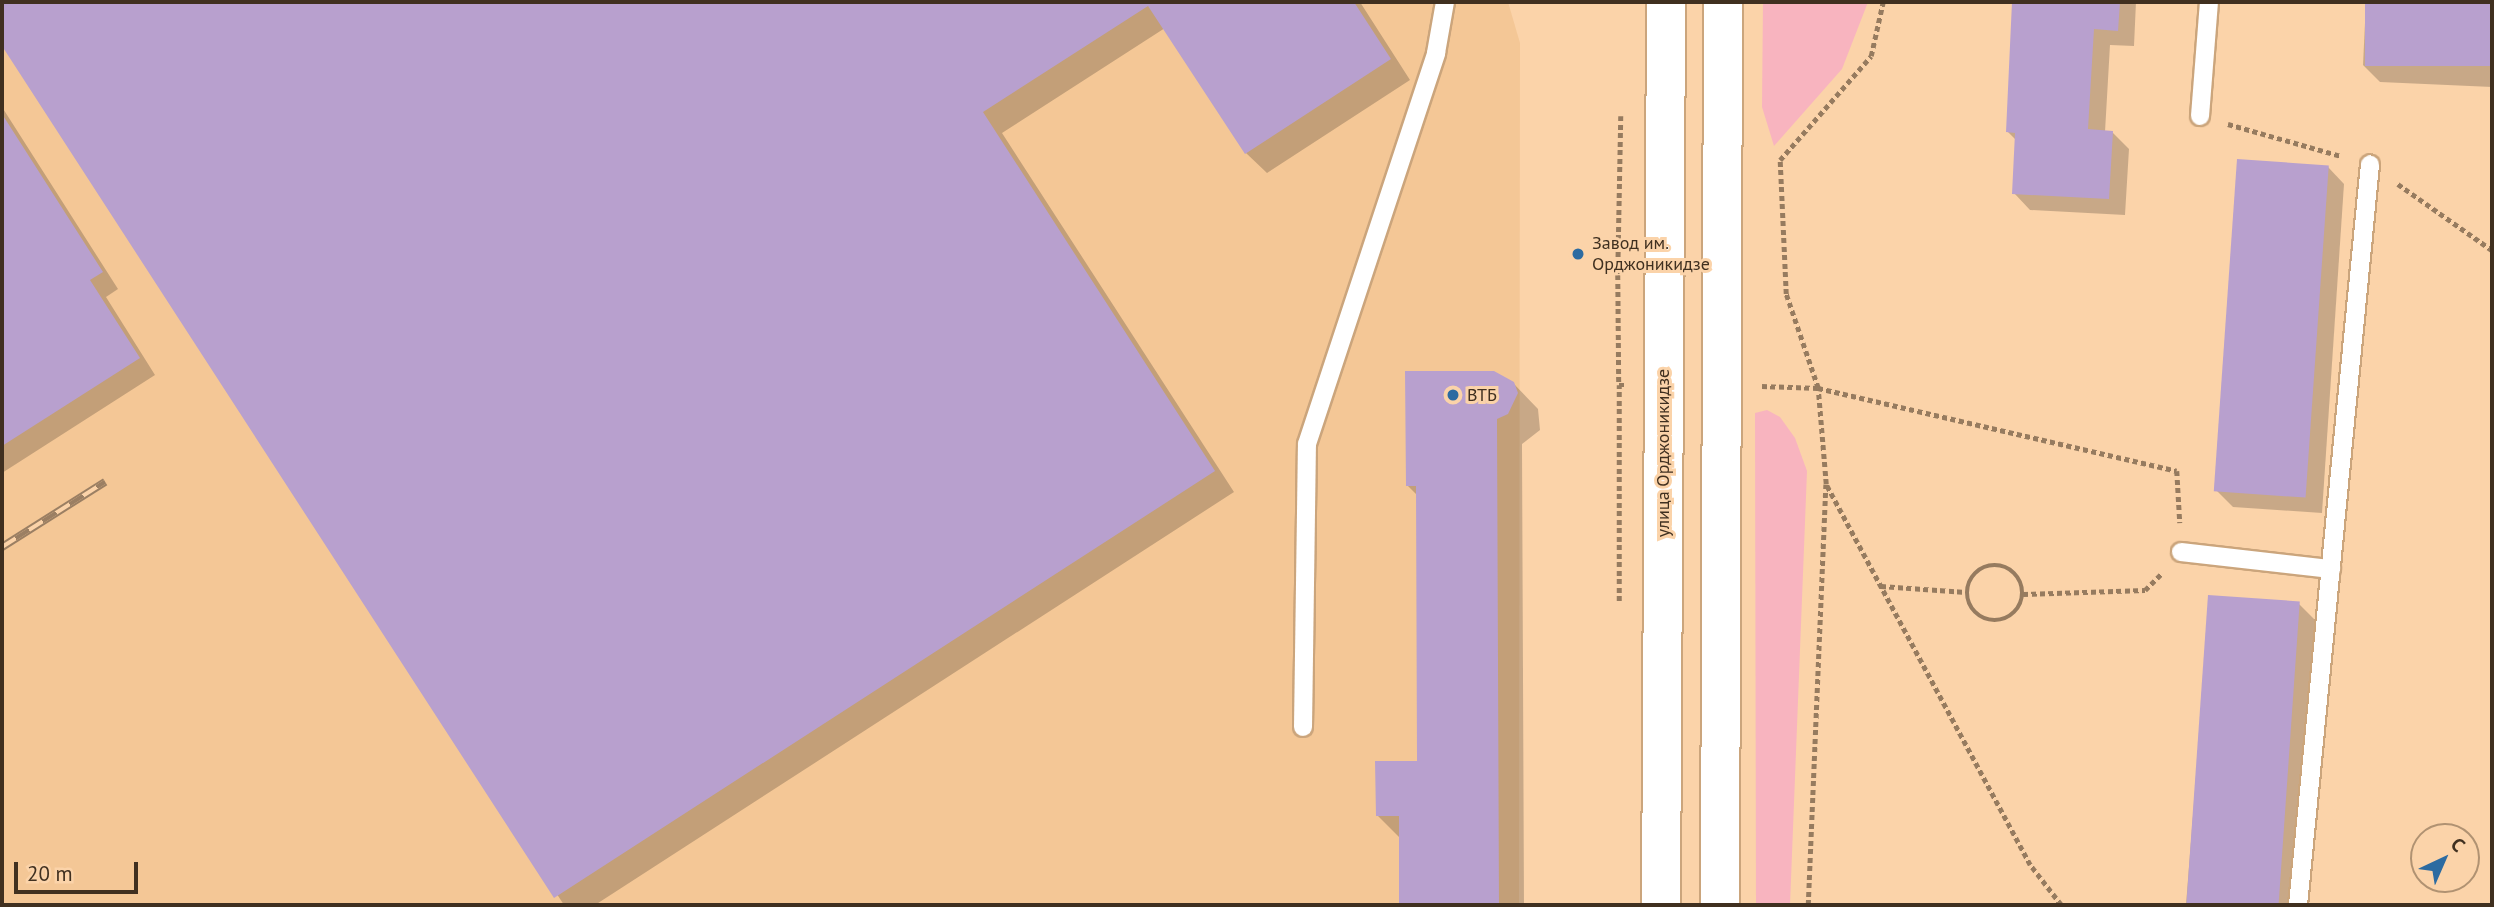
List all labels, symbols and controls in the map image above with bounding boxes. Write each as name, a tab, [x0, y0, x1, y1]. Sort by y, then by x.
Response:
place label: Завод им. Орджоникидзе	[1592, 233, 1710, 276]
marker: Завод им. Орджоникидзе	[1570, 246, 1586, 262]
street label: улица Орджоникидзе	[1652, 369, 1674, 537]
place label: ВТБ	[1467, 384, 1497, 406]
marker: ВТБ	[1445, 387, 1461, 403]
north arrow	[2410, 823, 2480, 893]
text: С	[2446, 832, 2470, 857]
scale bar	[18, 848, 142, 892]
text: 20 m	[27, 860, 73, 887]

